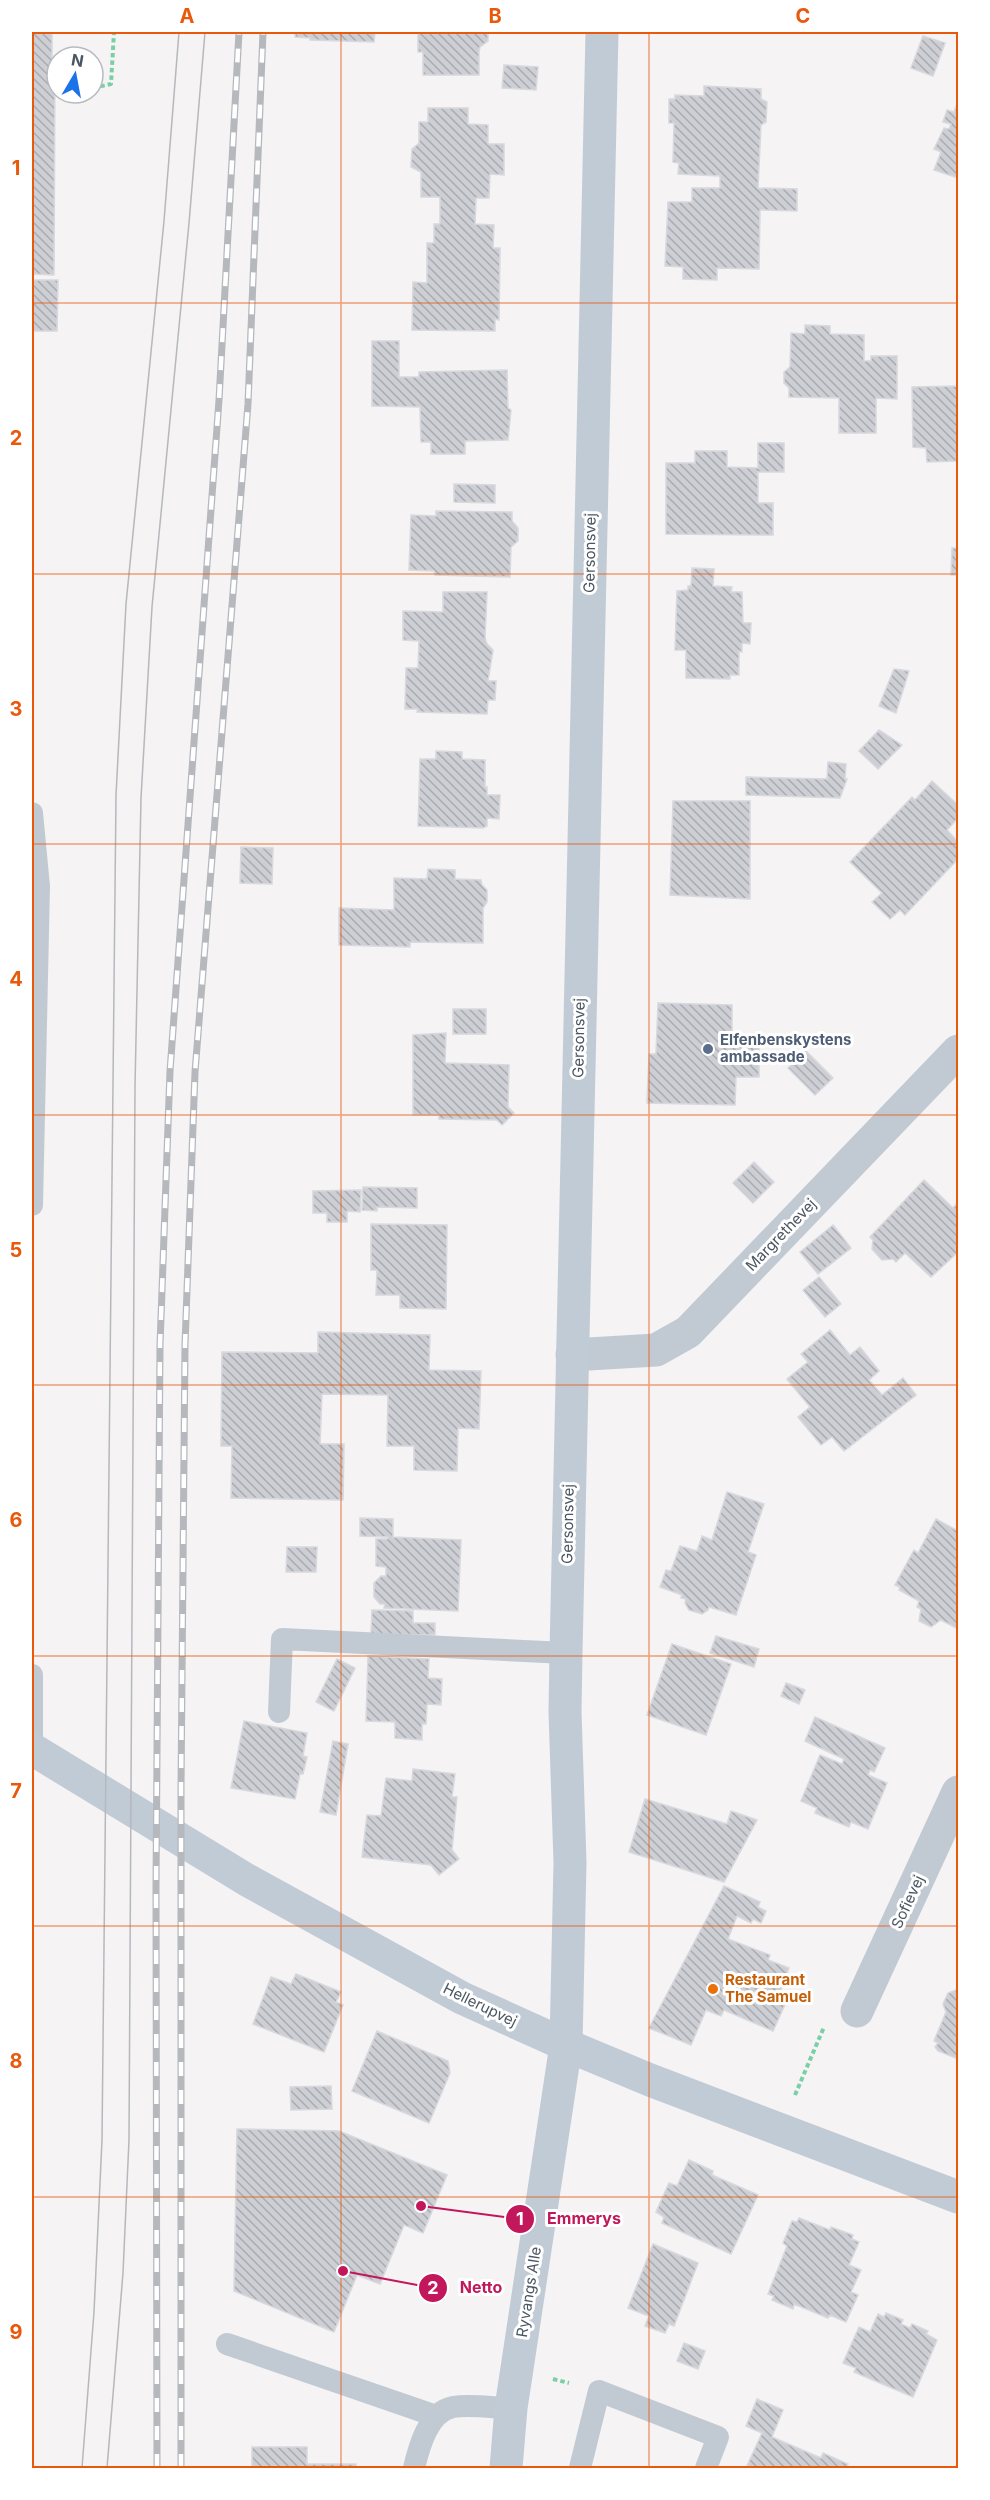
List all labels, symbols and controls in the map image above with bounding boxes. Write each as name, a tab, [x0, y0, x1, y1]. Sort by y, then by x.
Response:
text: A	[180, 4, 195, 28]
text: B	[488, 4, 502, 28]
text: C	[796, 4, 810, 28]
north arrow	[45, 45, 105, 105]
text: N	[70, 49, 85, 71]
text: 1	[12, 156, 20, 180]
text: 2	[10, 426, 22, 450]
street label: Gersonsvej	[579, 513, 600, 593]
text: 3	[10, 697, 22, 721]
text: 4	[9, 967, 23, 991]
street label: Gersonsvej	[568, 998, 589, 1078]
place label: Elfenbenskystens ambassade	[720, 1030, 852, 1066]
marker: Elfenbenskystens ambassade	[701, 1042, 715, 1056]
street label: Margrethevej	[741, 1194, 820, 1275]
text: 5	[10, 1238, 22, 1262]
street label: Gersonsvej	[557, 1484, 578, 1564]
text: 6	[10, 1508, 23, 1532]
text: 7	[10, 1779, 22, 1803]
street label: Sofievej	[887, 1872, 928, 1932]
place label: Restaurant The Samuel	[725, 1970, 811, 2006]
street label: Hellerupvej	[440, 1979, 520, 2031]
marker: Restaurant The Samuel	[706, 1982, 720, 1996]
text: 8	[9, 2049, 23, 2073]
callout: Emmerys	[505, 2202, 633, 2236]
text: 1	[516, 2208, 524, 2229]
text: Emmerys	[547, 2208, 621, 2228]
street label: Ryvangs Alle	[512, 2245, 545, 2339]
callout: Netto	[418, 2271, 514, 2305]
text: 2	[427, 2277, 439, 2298]
text: Netto	[460, 2277, 502, 2297]
text: 9	[10, 2320, 23, 2344]

